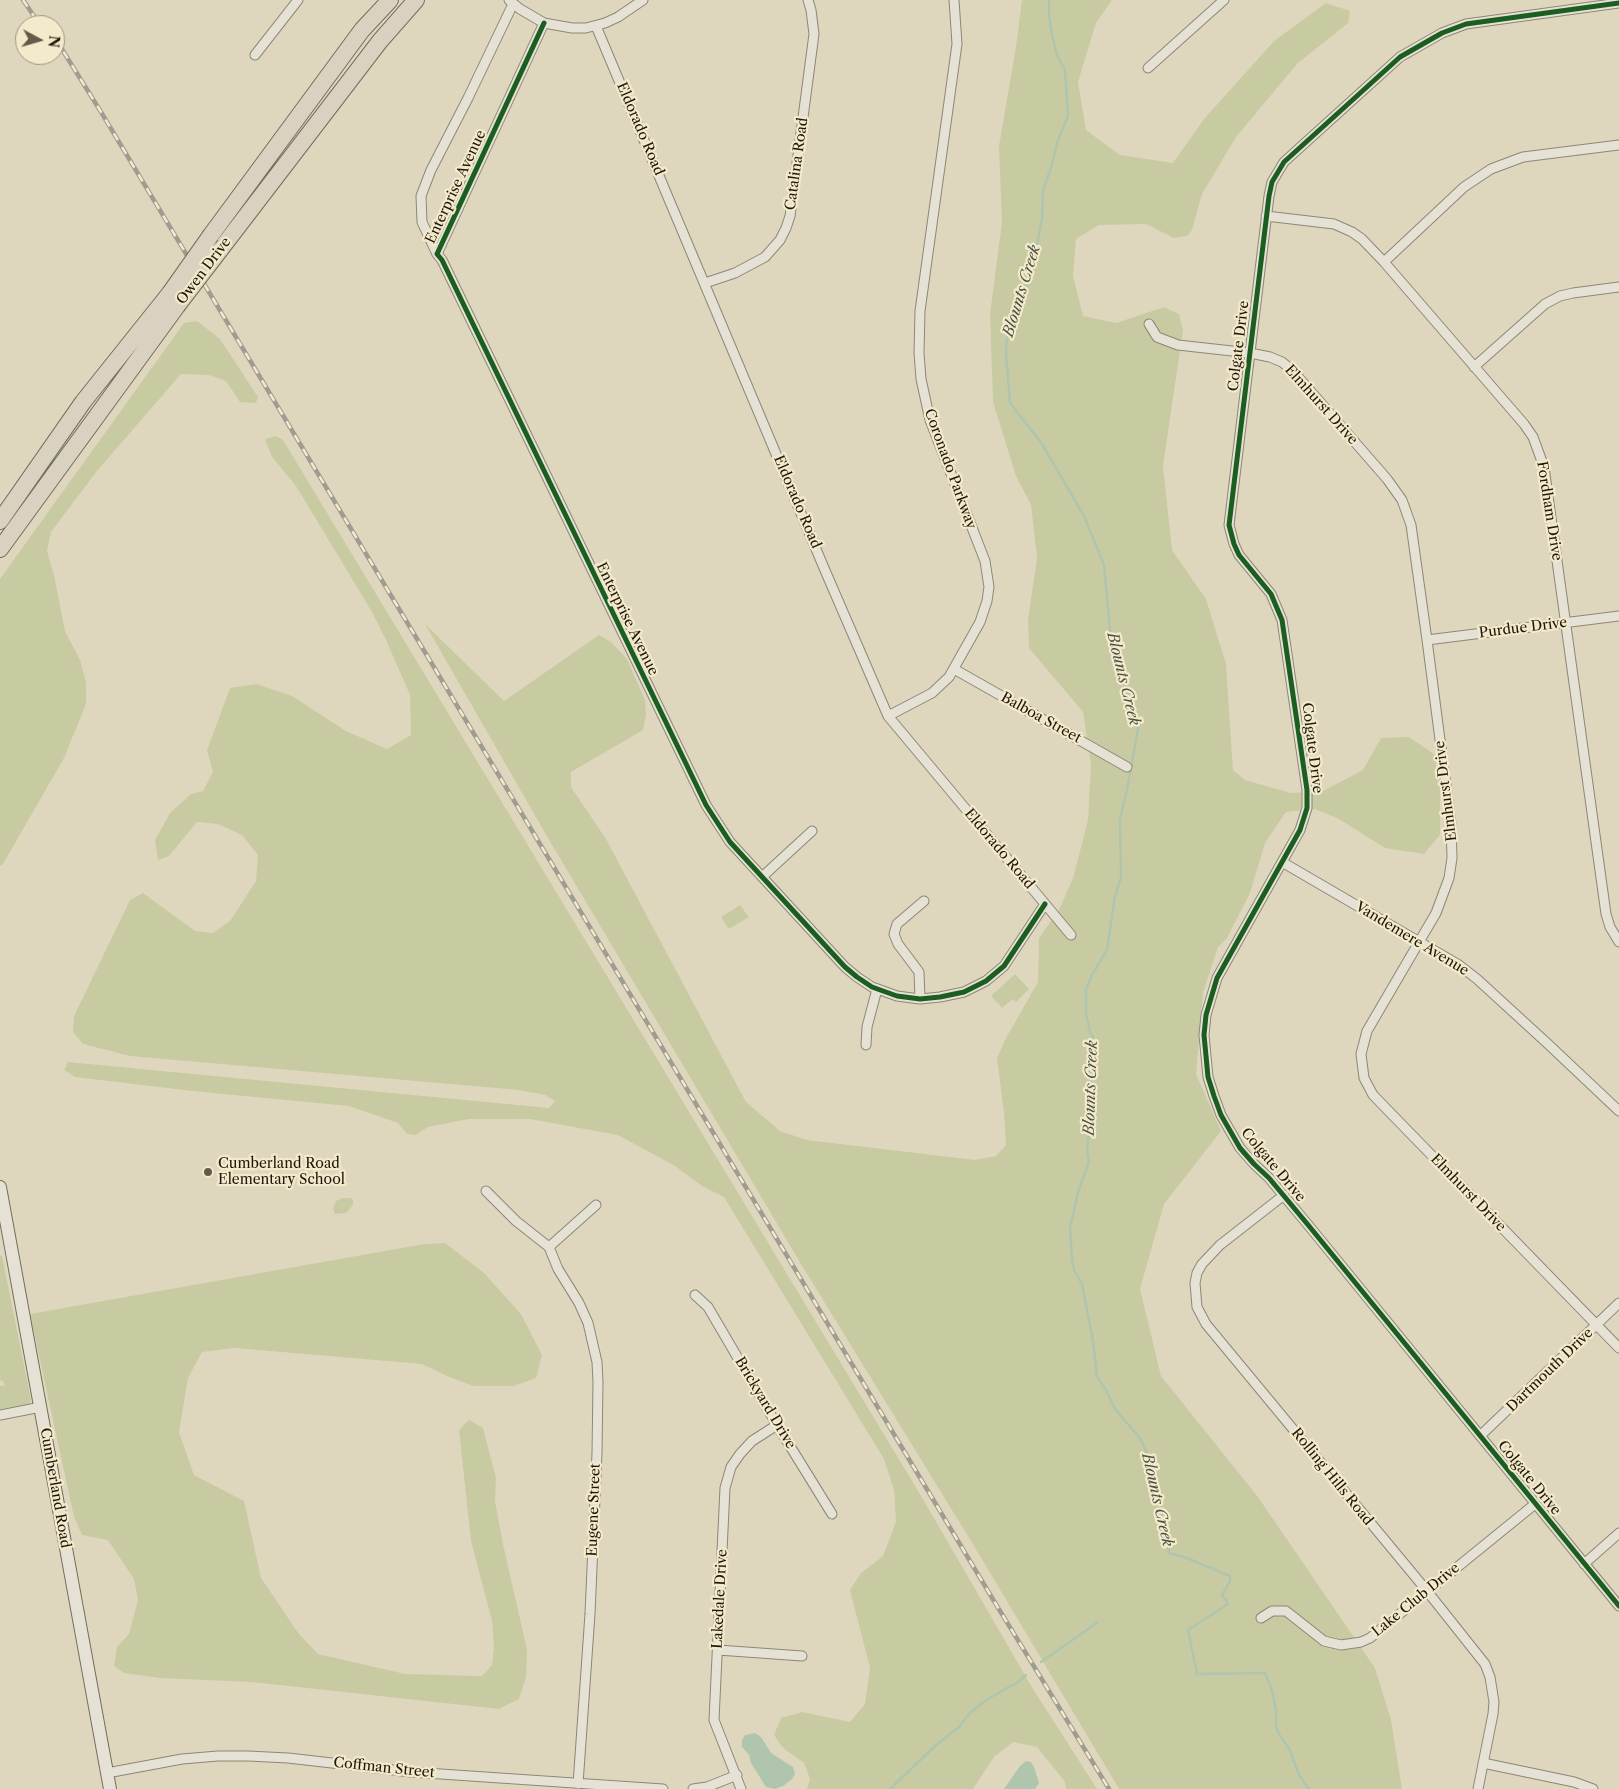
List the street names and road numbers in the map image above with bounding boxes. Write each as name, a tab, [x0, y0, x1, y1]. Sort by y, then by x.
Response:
street label: Eldorado Road	[613, 80, 667, 178]
street label: Catalina Road	[782, 117, 812, 211]
street label: Enterprise Avenue	[422, 128, 490, 246]
street label: Owen Drive	[173, 234, 235, 308]
street label: Colgate Drive	[1225, 300, 1253, 392]
street label: Elmhurst Drive	[1281, 362, 1361, 448]
street label: Coronado Parkway	[920, 407, 980, 531]
street label: Eldorado Road	[770, 453, 824, 551]
street label: Fordham Drive	[1533, 460, 1565, 562]
street label: Enterprise Avenue	[592, 560, 662, 678]
street label: Purdue Drive	[1478, 614, 1568, 642]
street label: Balboa Street	[998, 689, 1084, 747]
street label: Colgate Drive	[1298, 702, 1326, 794]
street label: Elmhurst Drive	[1431, 740, 1461, 842]
street label: Eldorado Road	[961, 805, 1037, 893]
street label: Vandemere Avenue	[1352, 899, 1472, 979]
street label: Colgate Drive	[1237, 1125, 1309, 1205]
street label: Elmhurst Drive	[1427, 1151, 1509, 1235]
street label: Dartmouth Drive	[1503, 1324, 1597, 1416]
street label: Brickyard Drive	[731, 1354, 799, 1452]
street label: Rolling Hills Road	[1288, 1425, 1376, 1529]
street label: Cumberland Road	[36, 1427, 74, 1549]
street label: Colgate Drive	[1494, 1437, 1564, 1519]
street label: Eugene Street	[584, 1463, 604, 1557]
street label: Lakedale Drive	[709, 1549, 731, 1649]
street label: Lake Club Drive	[1369, 1560, 1463, 1640]
street label: Coffman Street	[333, 1754, 435, 1782]

